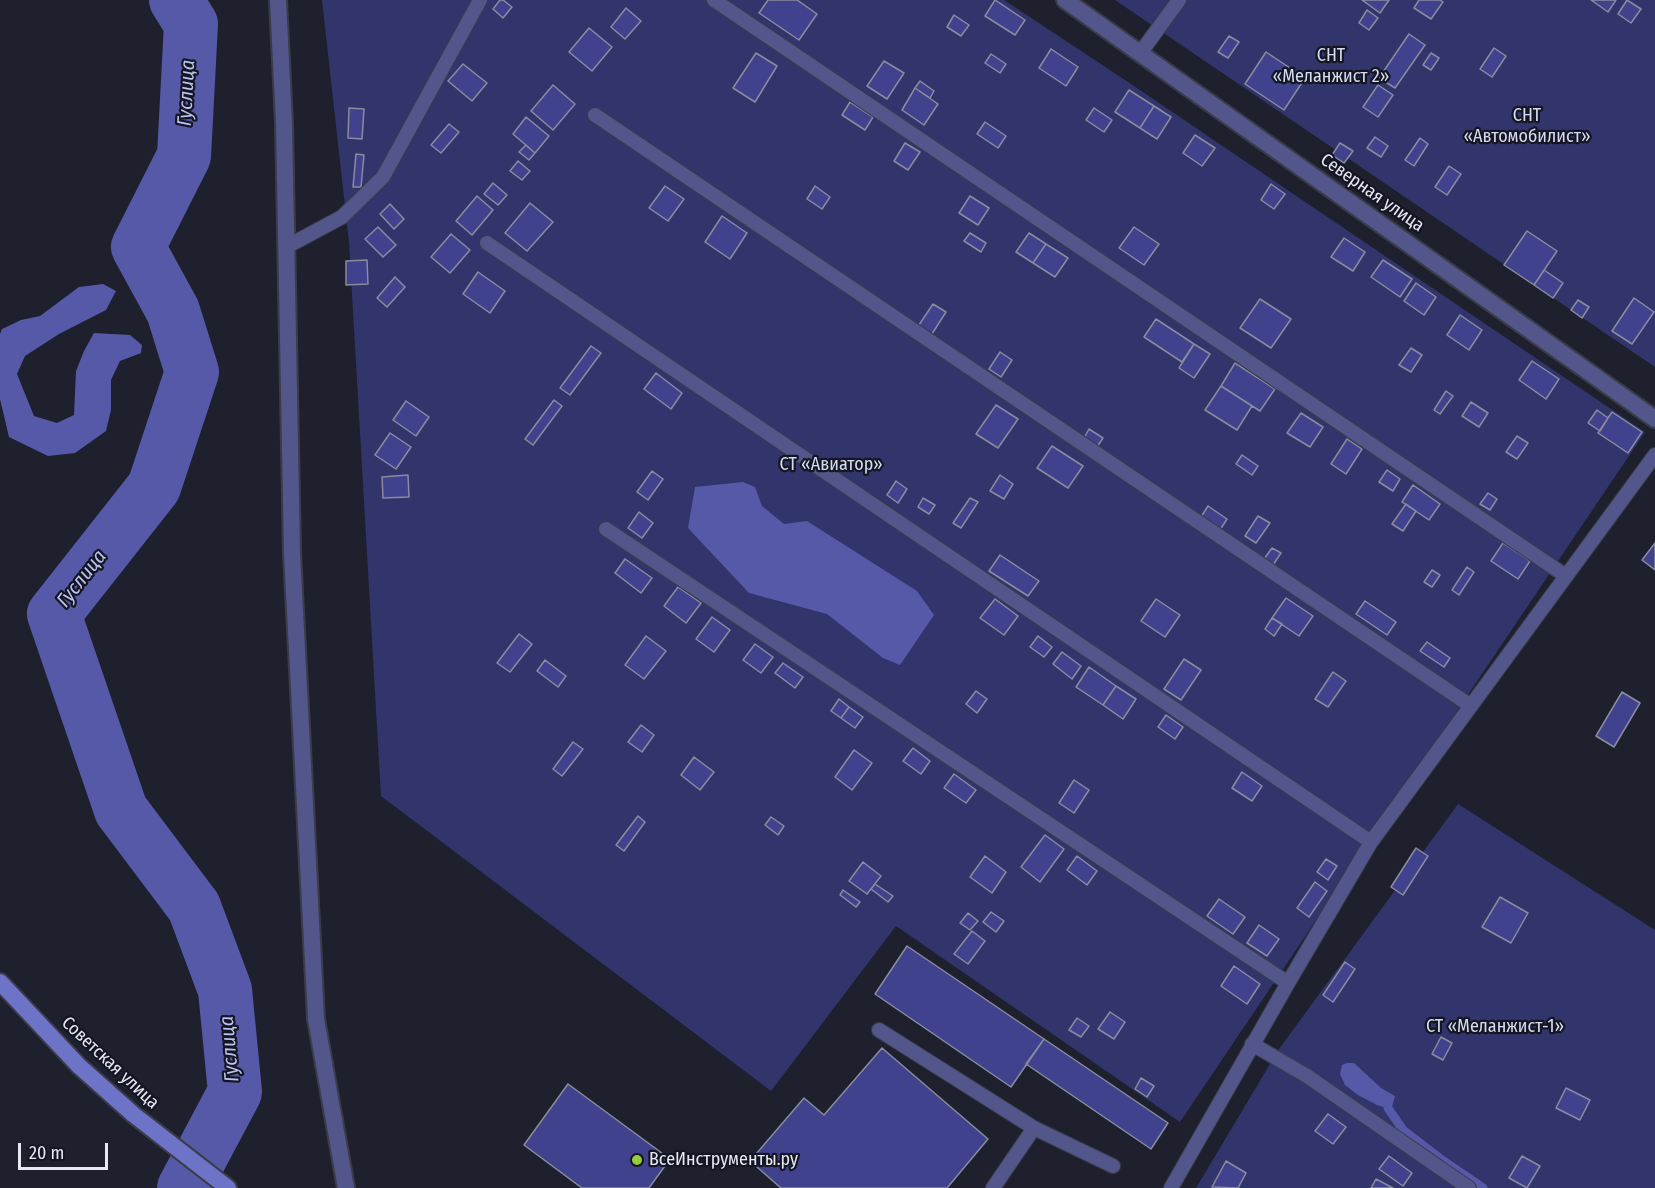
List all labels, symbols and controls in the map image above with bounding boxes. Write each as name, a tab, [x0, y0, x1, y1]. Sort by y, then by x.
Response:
park label: СНТ «Меланжист 2»	[1273, 45, 1389, 88]
water label: Гуслица	[173, 59, 201, 127]
park label: СНТ «Автомобилист»	[1463, 105, 1591, 148]
street label: Северная улица	[1316, 149, 1428, 237]
park label: СТ «Авиатор»	[779, 454, 883, 476]
water label: Гуслица	[52, 545, 112, 613]
street label: Советская улица	[57, 1012, 163, 1114]
water label: Гуслица	[215, 1015, 245, 1083]
park label: СТ «Меланжист-1»	[1426, 1016, 1564, 1038]
scale bar	[21, 1131, 111, 1169]
text: 20 m	[29, 1142, 64, 1164]
place label: ВсеИнструменты.ру	[649, 1149, 798, 1171]
marker: ВсеИнструменты.ру	[630, 1153, 644, 1167]

